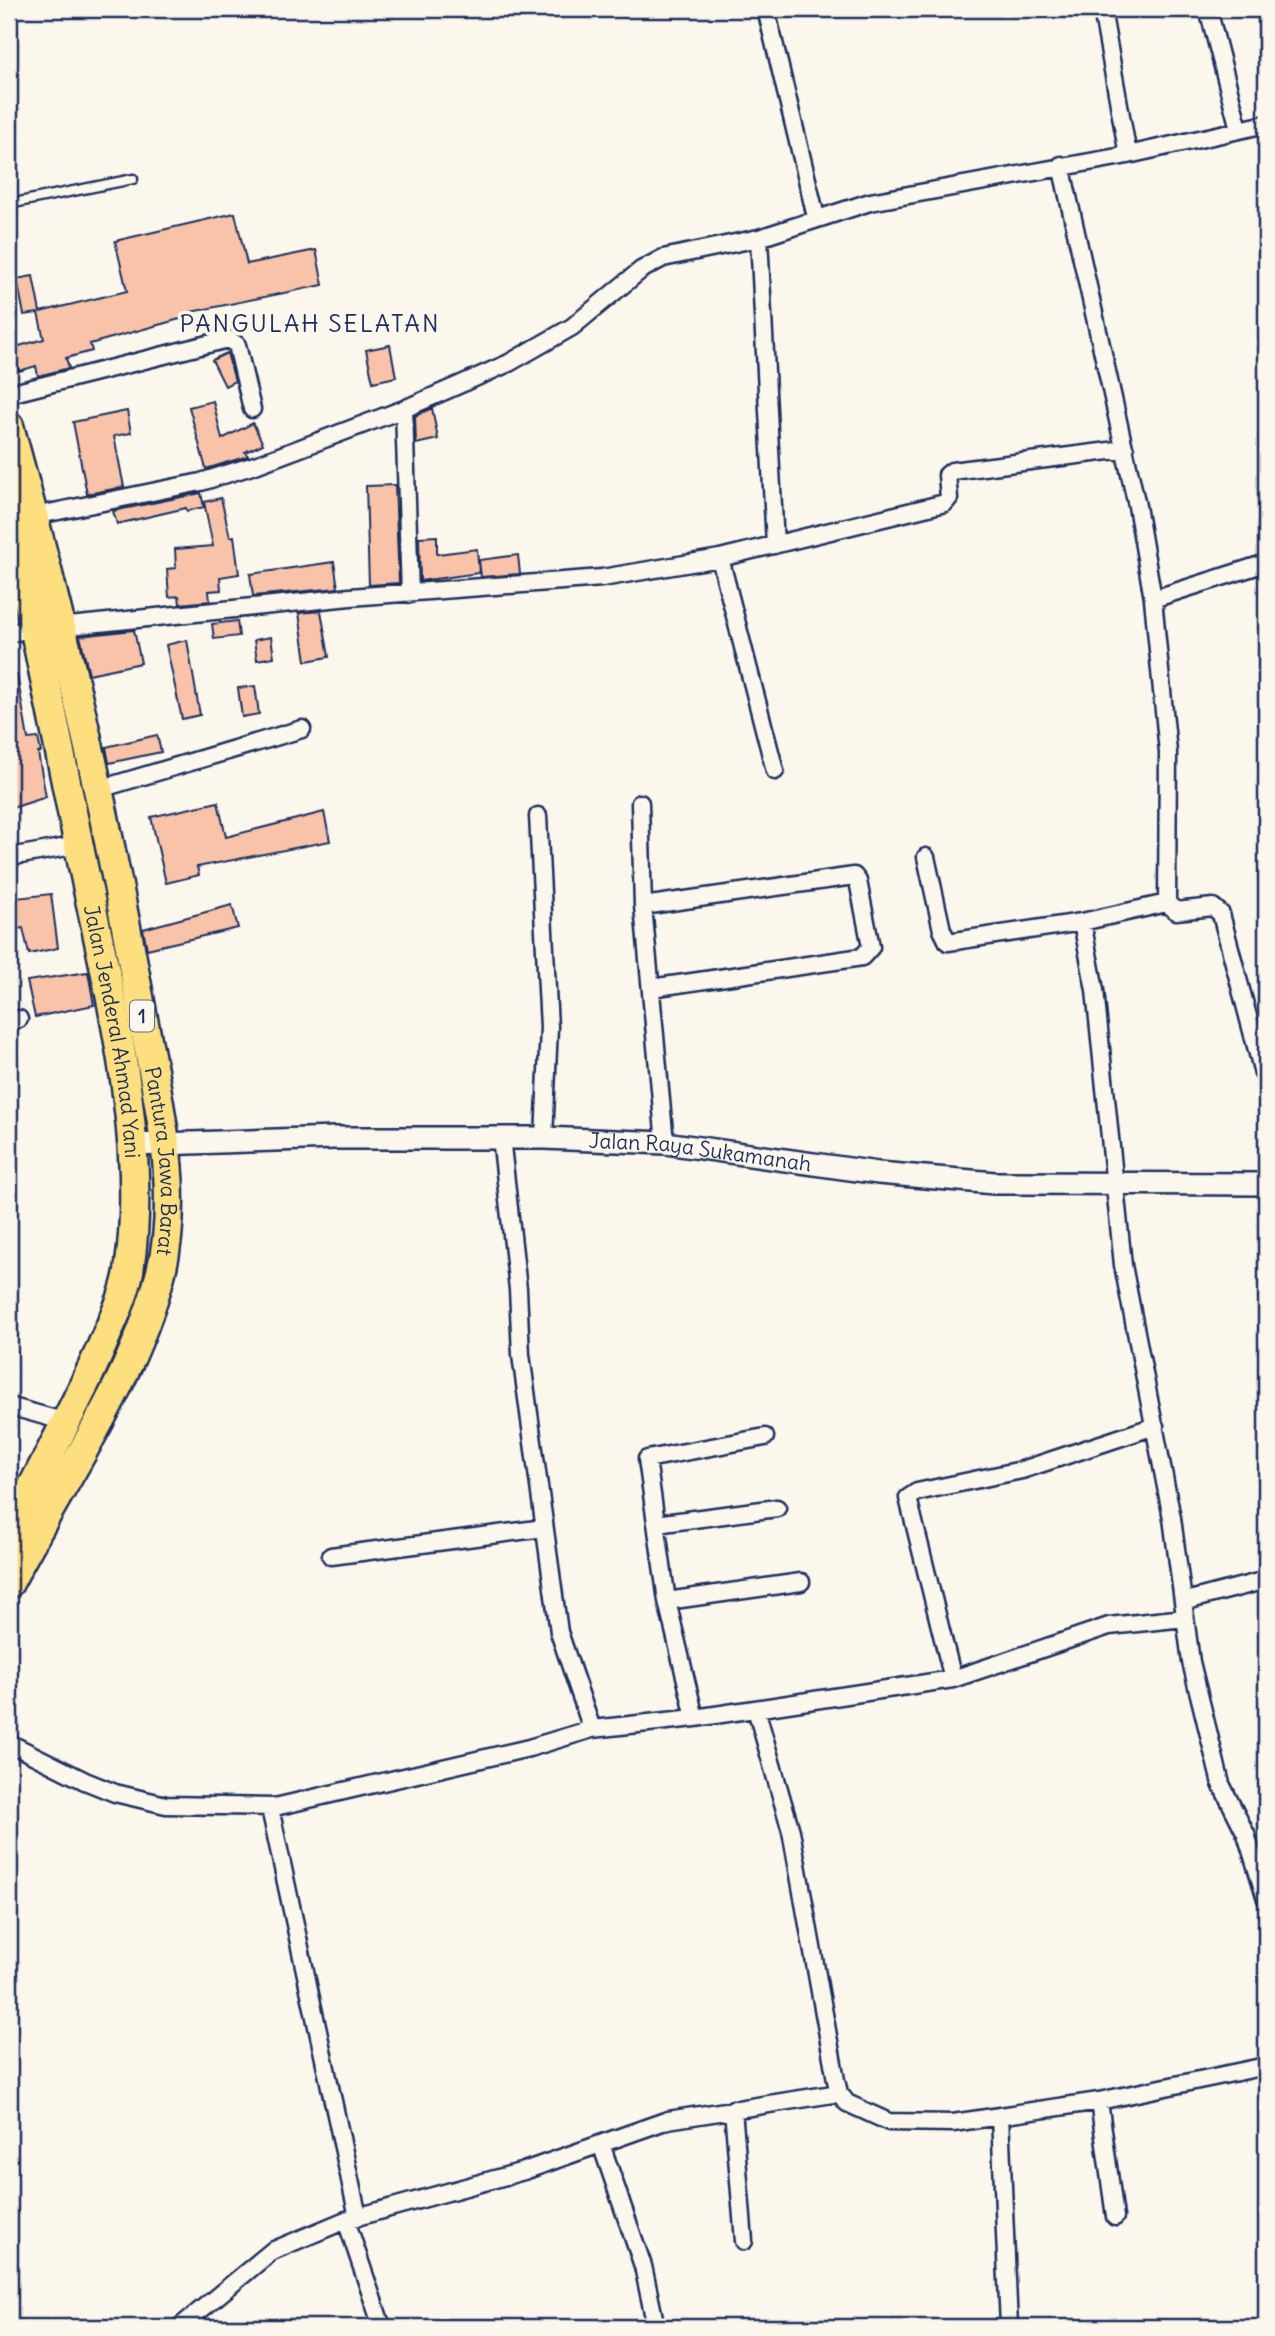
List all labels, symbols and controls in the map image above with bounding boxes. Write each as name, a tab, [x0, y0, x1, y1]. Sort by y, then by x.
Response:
district label: PANGULAH SELATAN	[179, 308, 441, 338]
street label: Jalan Jenderal Ahmad Yani	[78, 902, 147, 1159]
road number: 1	[130, 1000, 154, 1032]
street label: Pantura Jawa Barat	[139, 1064, 183, 1258]
street label: Jalan Raya Sukamanah	[588, 1126, 813, 1177]

